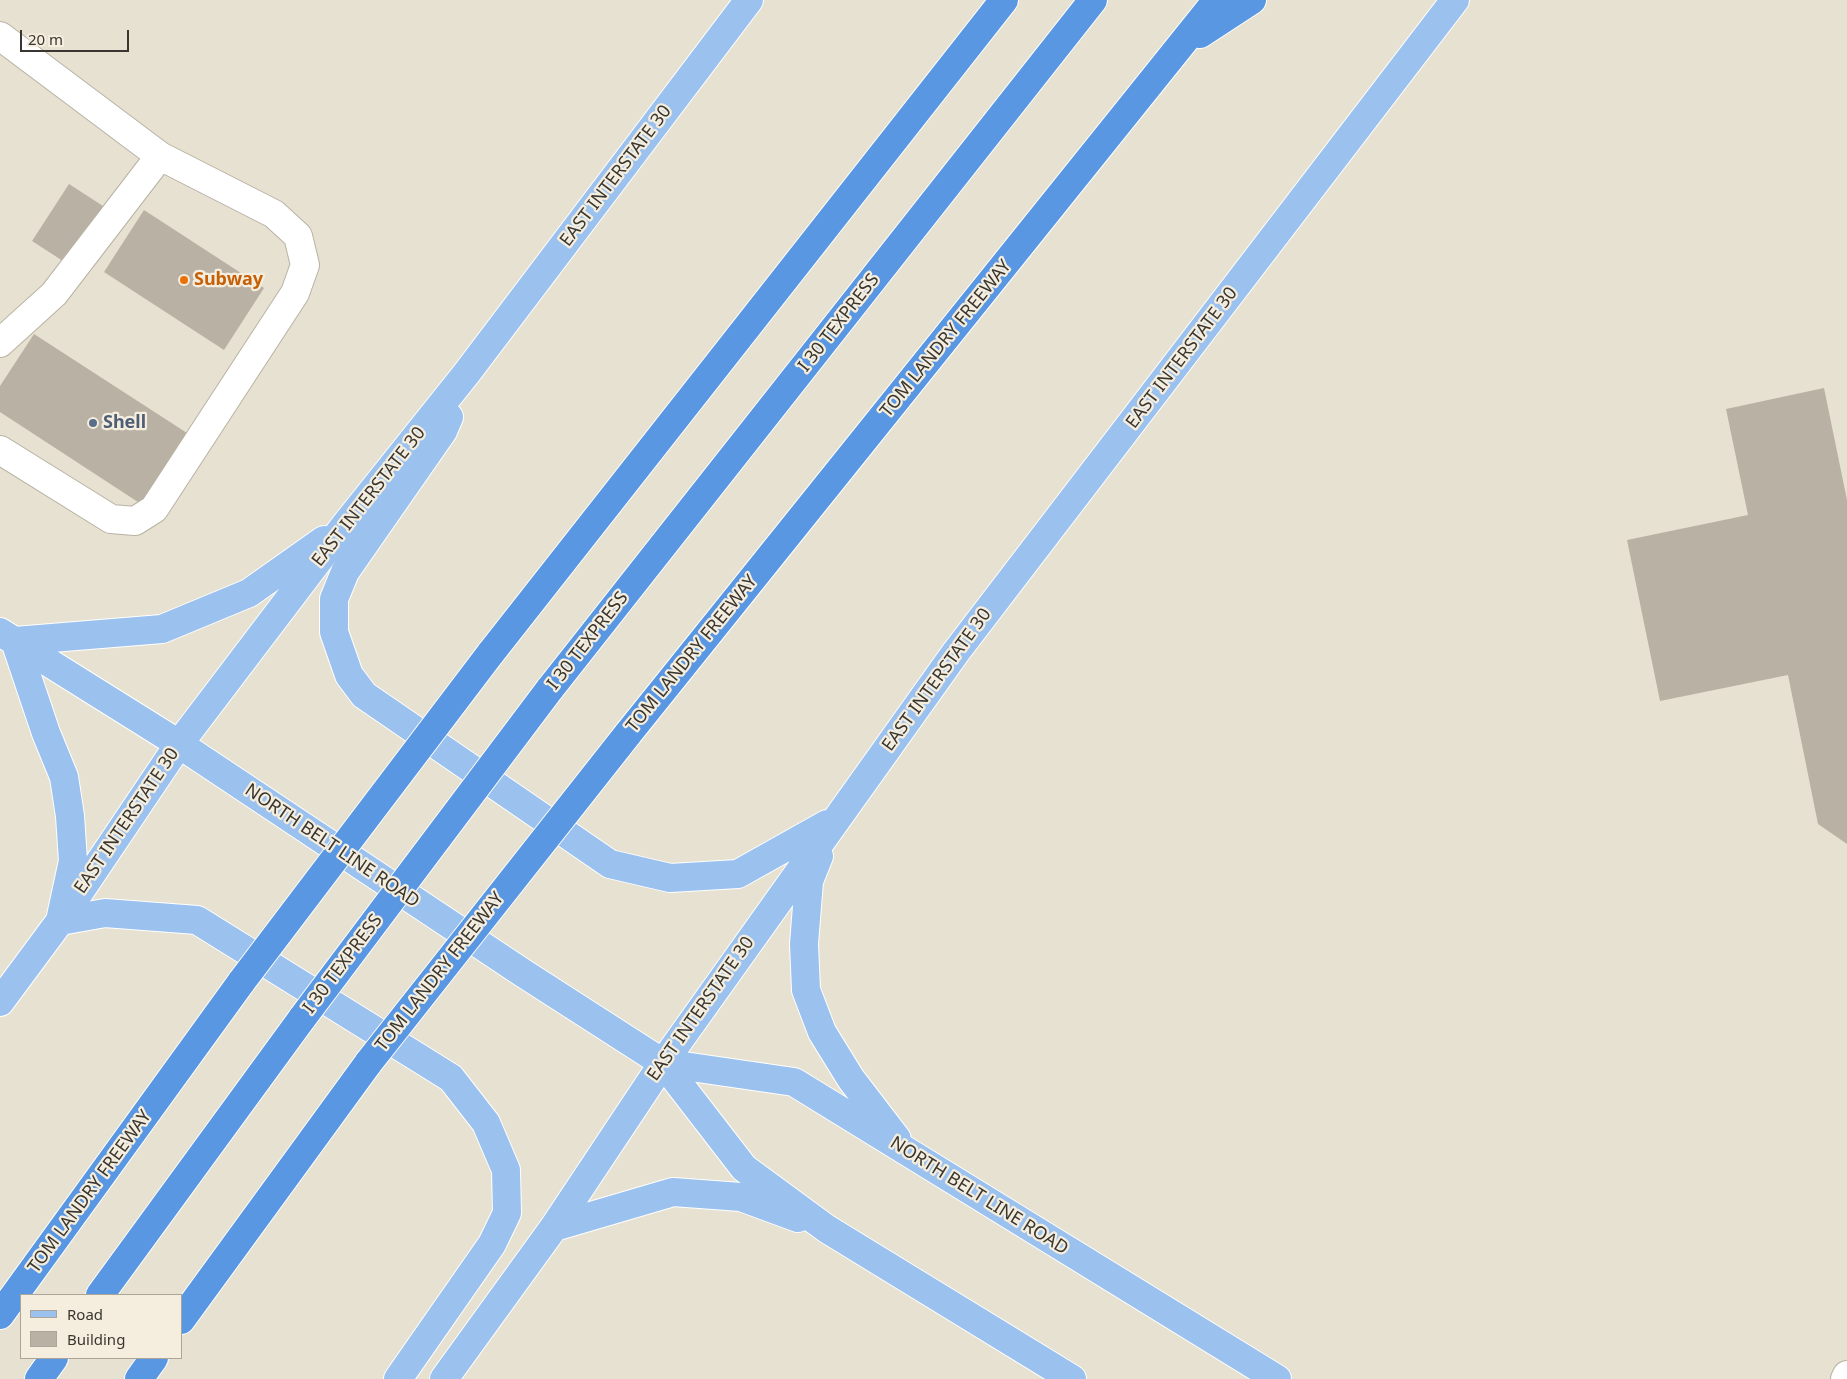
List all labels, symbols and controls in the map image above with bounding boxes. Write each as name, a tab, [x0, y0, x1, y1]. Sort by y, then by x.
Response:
scale bar	[22, 20, 131, 52]
text: 20 m	[28, 29, 63, 49]
street label: EAST INTERSTATE 30	[556, 101, 676, 251]
street label: TOM LANDRY FREEWAY	[876, 256, 1016, 422]
place label: Subway	[194, 269, 263, 291]
street label: I 30 TEXPRESS	[794, 270, 884, 376]
marker: Subway	[178, 274, 190, 286]
street label: EAST INTERSTATE 30	[1122, 283, 1242, 433]
place label: Shell	[103, 412, 146, 434]
marker: Shell	[87, 417, 99, 429]
street label: EAST INTERSTATE 30	[308, 423, 430, 571]
street label: TOM LANDRY FREEWAY	[622, 571, 762, 737]
street label: I 30 TEXPRESS	[543, 588, 633, 694]
street label: EAST INTERSTATE 30	[878, 604, 996, 756]
street label: EAST INTERSTATE 30	[70, 744, 184, 898]
street label: NORTH BELT LINE ROAD	[241, 779, 423, 913]
street label: TOM LANDRY FREEWAY	[371, 888, 509, 1056]
street label: I 30 TEXPRESS	[299, 910, 387, 1018]
street label: EAST INTERSTATE 30	[643, 933, 759, 1085]
street label: TOM LANDRY FREEWAY	[24, 1106, 156, 1278]
street label: NORTH BELT LINE ROAD	[886, 1132, 1072, 1260]
legend	[20, 1294, 182, 1359]
text: Road	[67, 1304, 103, 1324]
text: Building	[67, 1329, 125, 1349]

